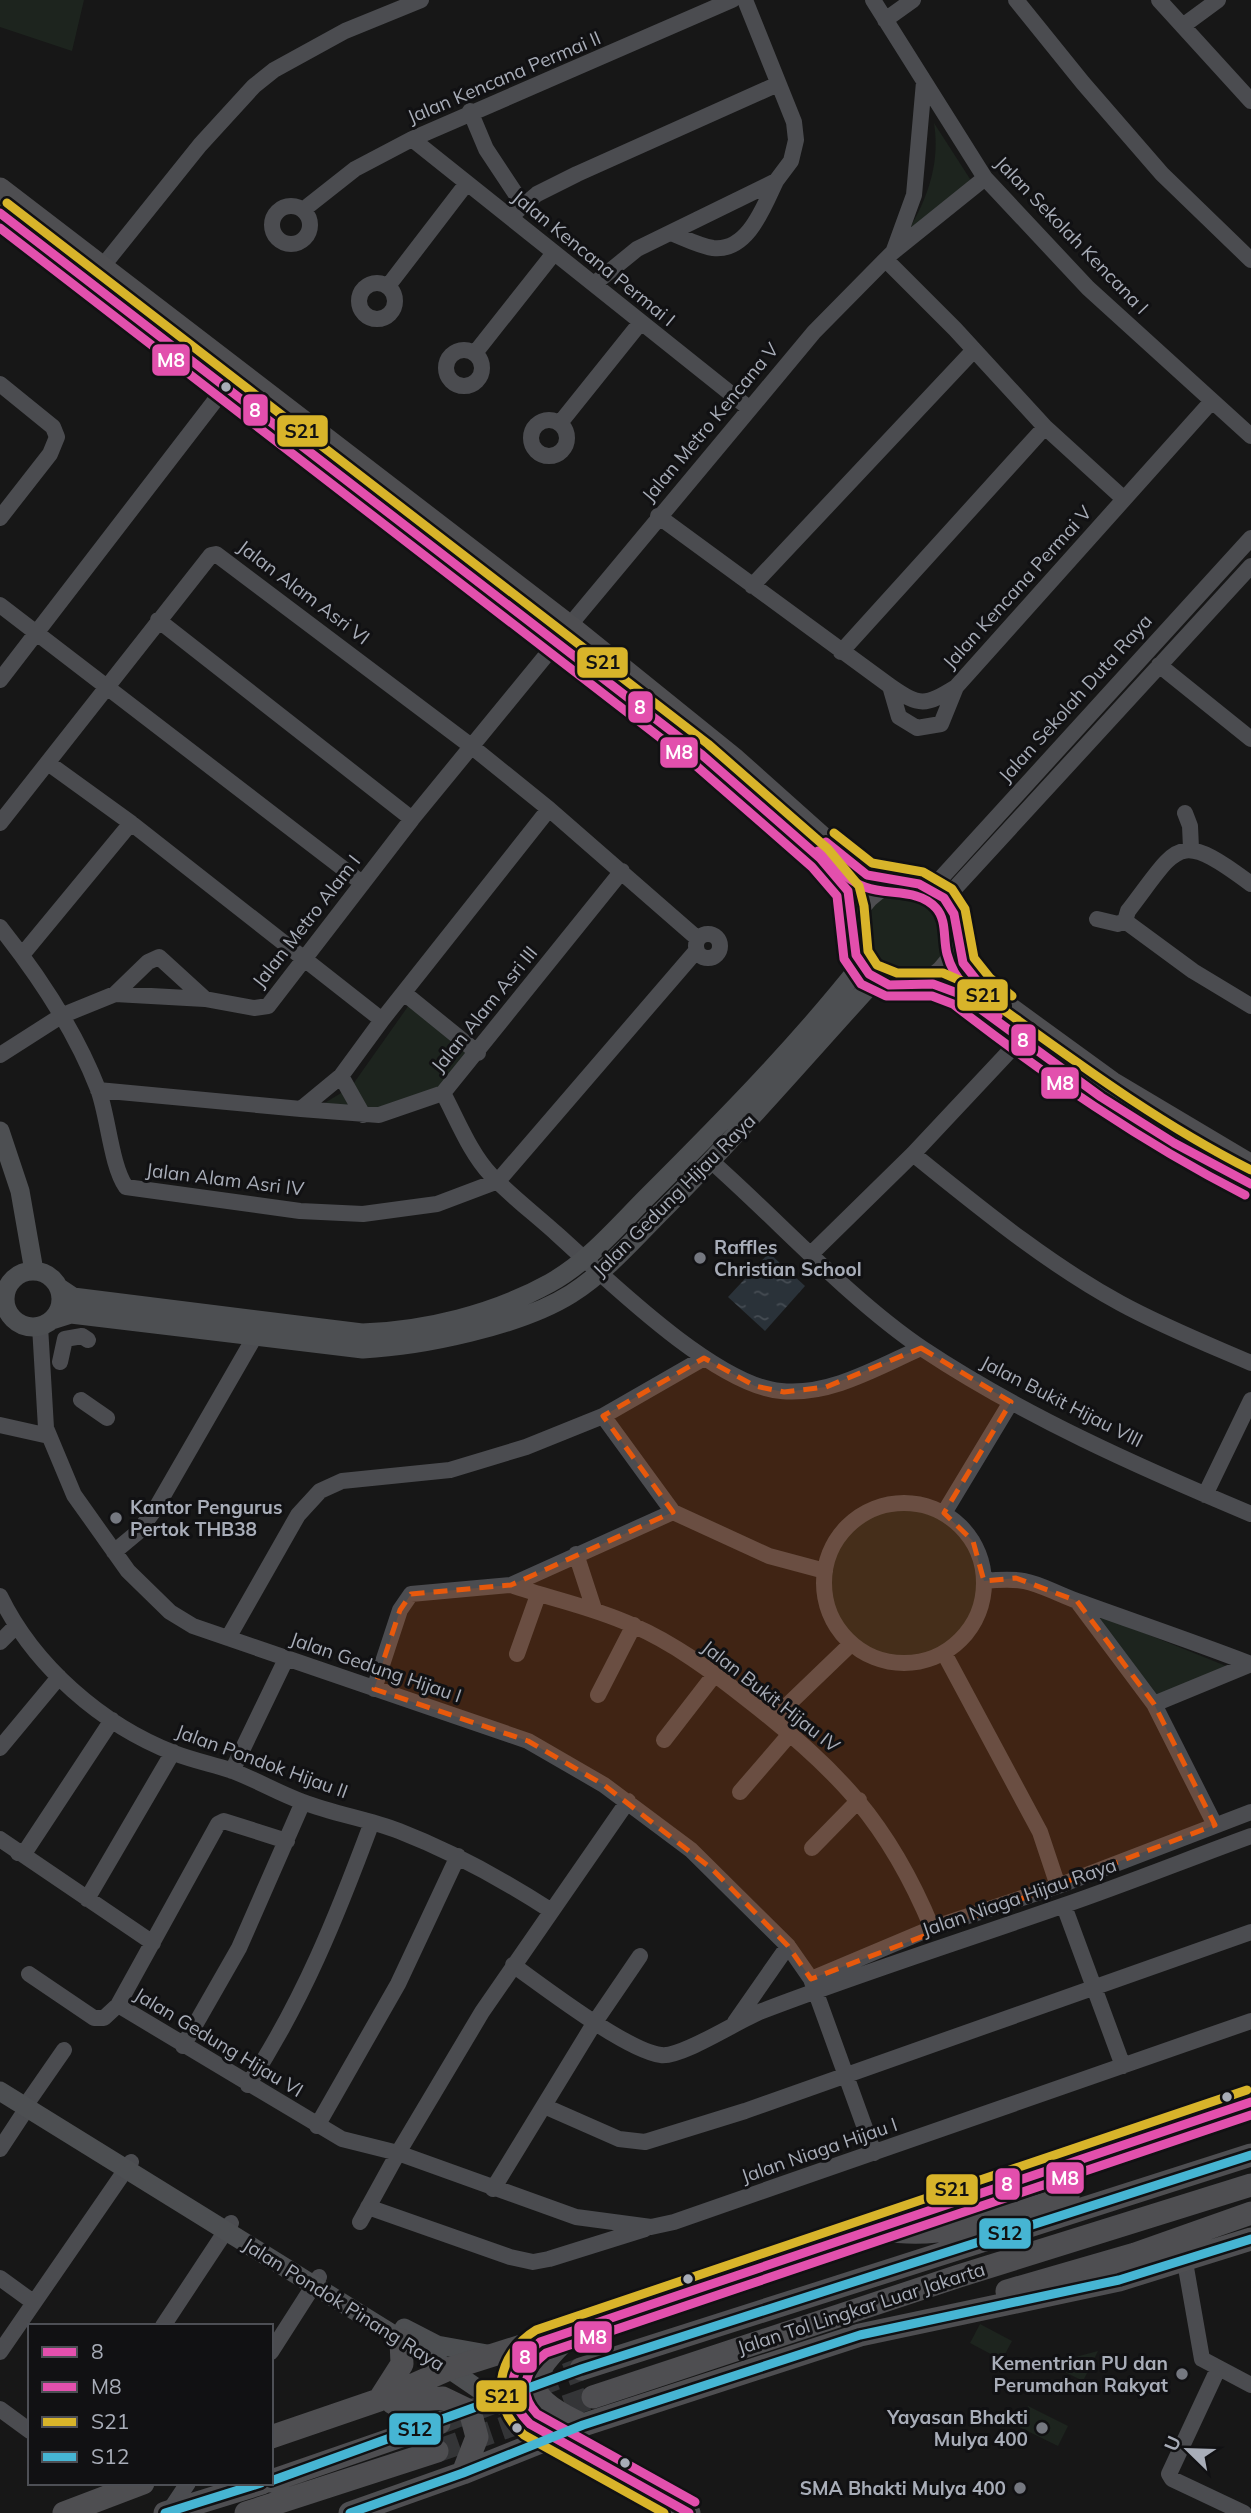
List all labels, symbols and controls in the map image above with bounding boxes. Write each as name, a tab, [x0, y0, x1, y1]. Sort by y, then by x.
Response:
street label: Jalan Kencana Permai II	[404, 25, 604, 129]
street label: Jalan Sekolah Kencana I	[990, 151, 1154, 319]
street label: Jalan Kencana Permai I	[508, 185, 680, 331]
street label: Jalan Metro Kencana V	[636, 337, 784, 506]
line badge: M8	[151, 343, 191, 377]
text: M8	[157, 348, 185, 372]
unlabelled marker	[219, 380, 233, 394]
line badge: 8	[242, 393, 269, 427]
text: 8	[249, 398, 261, 422]
line badge: S21	[276, 414, 329, 448]
text: S21	[284, 419, 320, 443]
street label: Jalan Kencana Permai V	[937, 500, 1097, 674]
street label: Jalan Alam Asri VI	[233, 535, 375, 649]
street label: Jalan Sekolah Duta Raya	[993, 609, 1157, 787]
line badge: S21	[576, 646, 629, 679]
text: S21	[585, 650, 621, 674]
line badge: 8	[627, 690, 654, 724]
text: 8	[634, 695, 646, 719]
line badge: M8	[659, 736, 699, 769]
text: M8	[665, 740, 693, 764]
street label: Jalan Metro Alam I	[247, 850, 365, 992]
street label: Jalan Alam Asri III	[426, 941, 542, 1077]
line badge: S21	[956, 978, 1009, 1012]
text: S21	[965, 983, 1001, 1007]
line badge: 8	[1010, 1023, 1037, 1057]
text: 8	[1017, 1028, 1029, 1052]
line badge: M8	[1040, 1066, 1080, 1100]
text: M8	[1046, 1071, 1074, 1095]
street label: Jalan Gedung Hijau Raya	[588, 1109, 760, 1281]
street label: Jalan Alam Asri IV	[145, 1157, 306, 1201]
place label: Raffles Christian School	[714, 1235, 862, 1281]
marker: Raffles Christian School	[692, 1250, 708, 1266]
street label: Jalan Bukit Hijau VIII	[977, 1350, 1147, 1452]
place label: Kantor Pengurus Pertok THB38	[130, 1495, 282, 1541]
marker: Kantor Pengurus Pertok THB38	[108, 1510, 124, 1526]
street label: Jalan Gedung Hijau I	[287, 1626, 465, 1708]
street label: Jalan Bukit Hijau IV	[697, 1635, 845, 1758]
street label: Jalan Pondok Hijau II	[173, 1719, 351, 1803]
street label: Jalan Niaga Hijau Raya	[919, 1852, 1119, 1942]
street label: Jalan Gedung Hijau VI	[130, 1982, 308, 2102]
unlabelled marker	[1220, 2090, 1234, 2104]
street label: Jalan Niaga Hijau I	[738, 2112, 900, 2188]
line badge: M8	[1045, 2161, 1085, 2195]
text: M8	[1051, 2166, 1079, 2190]
line badge: 8	[994, 2167, 1021, 2201]
text: 8	[1001, 2172, 1013, 2196]
line badge: S21	[925, 2173, 979, 2206]
text: S21	[934, 2177, 970, 2201]
line badge: S12	[978, 2217, 1032, 2250]
text: S12	[987, 2221, 1023, 2245]
street label: Jalan Pondok Pinang Raya	[239, 2232, 449, 2376]
street label: Jalan Tol Lingkar Luar Jakarta	[734, 2257, 988, 2359]
unlabelled marker	[681, 2272, 695, 2286]
line badge: M8	[573, 2320, 613, 2354]
legend	[28, 2324, 273, 2485]
text: M8	[579, 2325, 607, 2349]
text: 8	[91, 2338, 104, 2364]
line badge: 8	[511, 2340, 538, 2374]
text: 8	[519, 2345, 531, 2369]
place label: Kementrian PU dan Perumahan Rakyat	[991, 2351, 1168, 2397]
marker: Kementrian PU dan Perumahan Rakyat	[1174, 2366, 1190, 2382]
text: M8	[91, 2373, 122, 2399]
line badge: S21	[475, 2379, 528, 2413]
text: S21	[484, 2384, 520, 2408]
place label: Yayasan Bhakti Mulya 400	[886, 2405, 1028, 2451]
text: S21	[91, 2408, 129, 2434]
line badge: S12	[388, 2412, 442, 2446]
north arrow	[1153, 2415, 1223, 2485]
text: S12	[397, 2417, 433, 2441]
marker: Yayasan Bhakti Mulya 400	[1034, 2420, 1050, 2436]
unlabelled marker	[510, 2421, 524, 2435]
text: U	[1159, 2432, 1186, 2455]
text: S12	[91, 2443, 129, 2469]
unlabelled marker	[618, 2456, 632, 2470]
place label: SMA Bhakti Mulya 400	[800, 2476, 1006, 2500]
marker: SMA Bhakti Mulya 400	[1012, 2480, 1028, 2496]

